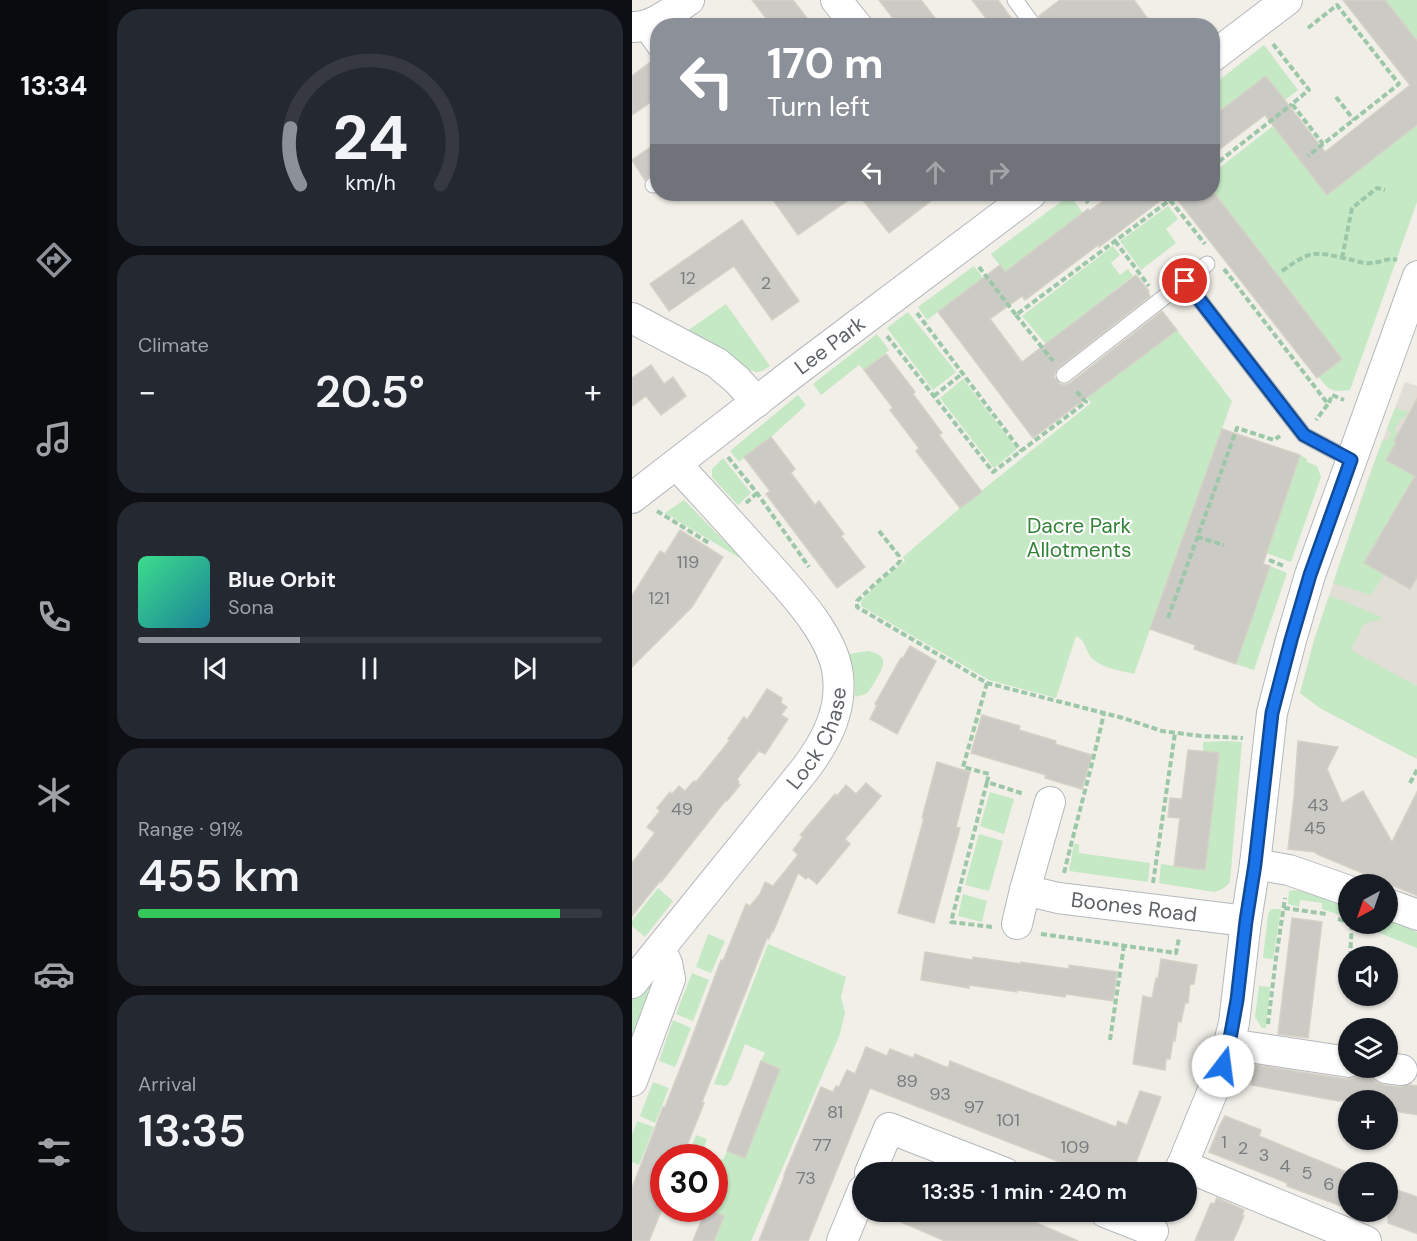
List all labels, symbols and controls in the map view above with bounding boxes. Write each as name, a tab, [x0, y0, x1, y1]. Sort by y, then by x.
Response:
text: 170 m	[767, 36, 884, 91]
icon: left	[668, 42, 746, 120]
text: 13:34	[21, 68, 87, 103]
text: Turn left	[767, 89, 870, 124]
text: 24	[332, 97, 408, 178]
icon: left	[856, 156, 889, 189]
icon: ahead	[919, 156, 952, 189]
icon: right	[982, 156, 1015, 189]
text: km/h	[345, 169, 395, 197]
icon: directions	[33, 239, 75, 281]
pin	[1159, 255, 1210, 306]
icon: arrive	[1168, 264, 1201, 297]
house number: 12	[680, 266, 696, 290]
house number: 2	[761, 271, 771, 295]
street label: Lee Park	[789, 309, 871, 381]
text: Climate	[138, 332, 209, 358]
text: 20.5°	[315, 362, 425, 421]
text: −	[138, 370, 156, 413]
text: +	[584, 370, 602, 413]
icon: music	[33, 418, 75, 460]
park label: Dacre Park Allotments	[1026, 512, 1132, 564]
house number: 119	[677, 550, 699, 574]
text: Blue Orbit	[228, 565, 336, 594]
house number: 121	[648, 586, 670, 610]
text: Sona	[228, 594, 274, 620]
icon: phone	[33, 596, 75, 638]
icon: previous	[199, 652, 232, 685]
icon: pause	[353, 652, 386, 685]
icon: next	[508, 652, 541, 685]
street label: Lock Chase	[780, 686, 853, 795]
icon: climate	[33, 774, 75, 816]
house number: 43	[1307, 793, 1329, 817]
house number: 49	[671, 797, 693, 821]
text: Range · 91%	[138, 816, 243, 842]
house number: 45	[1304, 816, 1326, 840]
text: 455 km	[138, 846, 300, 905]
north arrow	[1338, 874, 1398, 934]
map controls	[1338, 874, 1398, 1222]
street label: Boones Road	[1069, 886, 1199, 929]
button: sound	[1338, 946, 1398, 1006]
icon: car	[33, 953, 75, 995]
button: layers	[1338, 1018, 1398, 1078]
position arrow	[1191, 1034, 1255, 1098]
house number: 89	[896, 1069, 918, 1093]
text: Arrival	[138, 1071, 196, 1097]
house number: 93	[929, 1082, 951, 1106]
button: +	[1338, 1090, 1398, 1150]
house number: 97	[964, 1095, 984, 1119]
house number: 81	[827, 1100, 843, 1124]
text: 13:35	[138, 1101, 246, 1160]
house number: 101	[996, 1108, 1020, 1132]
house number: 1	[1221, 1130, 1227, 1154]
icon: filters	[33, 1131, 75, 1173]
house number: 77	[812, 1133, 832, 1157]
house number: 109	[1060, 1135, 1090, 1159]
house number: 2	[1238, 1136, 1248, 1160]
house number: 3	[1259, 1143, 1269, 1167]
speed limit sign: 30	[650, 1144, 728, 1222]
house number: 4	[1280, 1154, 1291, 1178]
house number: 5	[1302, 1161, 1312, 1185]
button: −	[1338, 1162, 1398, 1222]
house number: 73	[796, 1166, 816, 1190]
house number: 6	[1323, 1172, 1335, 1196]
text: 13:35 · 1 min · 240 m	[922, 1177, 1127, 1206]

